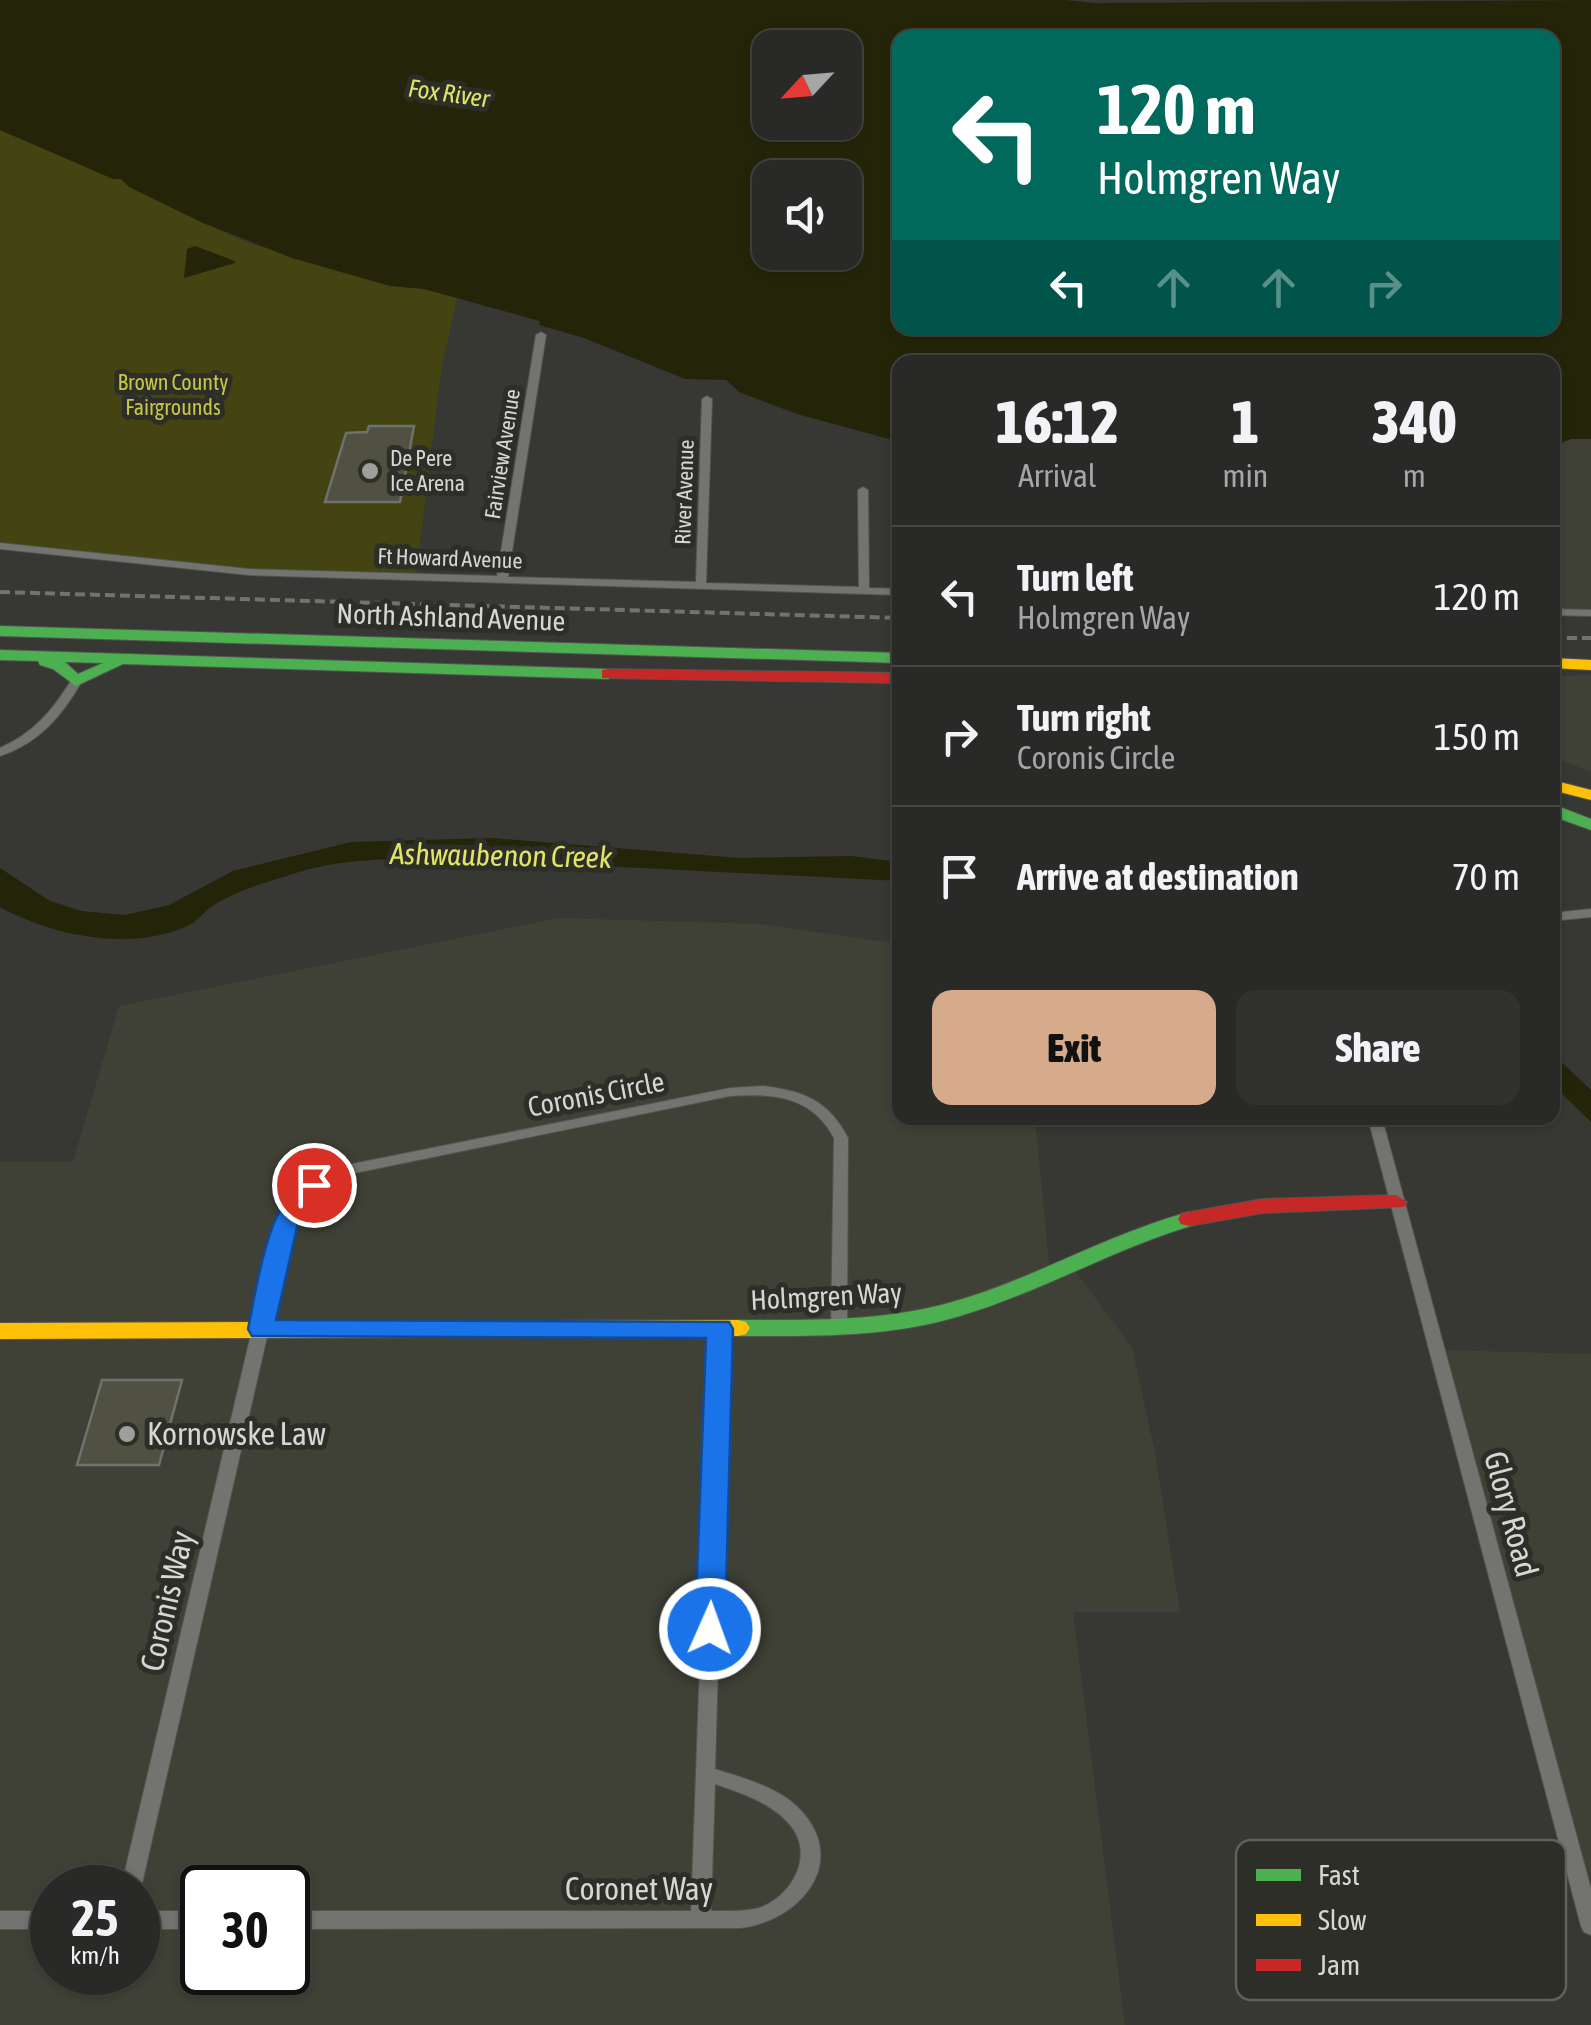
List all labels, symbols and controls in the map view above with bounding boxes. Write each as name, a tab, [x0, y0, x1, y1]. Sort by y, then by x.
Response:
north arrow	[752, 30, 862, 140]
map controls	[752, 30, 862, 270]
text: 120 m	[1097, 69, 1256, 149]
icon: left	[932, 70, 1062, 200]
water label: Fox River	[407, 73, 493, 113]
text: Holmgren Way	[1097, 152, 1340, 204]
button: sound	[752, 160, 862, 270]
icon: left	[1041, 260, 1096, 315]
icon: ahead	[1146, 260, 1201, 315]
icon: ahead	[1251, 260, 1306, 315]
icon: right	[1356, 260, 1411, 315]
park label: Brown County Fairgrounds	[118, 369, 228, 420]
street label: Fairview Avenue	[479, 387, 525, 521]
text: 16:12	[995, 387, 1119, 456]
text: 1	[1231, 387, 1260, 456]
text: 340	[1372, 387, 1456, 456]
street label: River Avenue	[669, 439, 699, 545]
place label: De Pere Ice Arena	[390, 445, 465, 496]
text: Arrival	[1018, 457, 1096, 494]
text: min	[1222, 457, 1268, 494]
text: m	[1403, 457, 1426, 494]
marker: De Pere Ice Arena	[359, 460, 381, 482]
street label: Ft Howard Avenue	[377, 542, 523, 574]
text: Turn left	[1017, 556, 1133, 599]
icon: left	[932, 569, 987, 624]
text: 120 m	[1434, 575, 1520, 618]
street label: North Ashland Avenue	[336, 597, 566, 637]
text: Holmgren Way	[1017, 599, 1190, 636]
text: Turn right	[1017, 696, 1151, 739]
icon: right	[932, 709, 987, 764]
text: 150 m	[1434, 715, 1520, 758]
text: Coronis Circle	[1017, 739, 1175, 776]
water label: Ashwaubenon Creek	[389, 836, 613, 874]
icon: arrive	[932, 849, 987, 904]
text: Arrive at destination	[1017, 855, 1299, 898]
text: 70 m	[1452, 855, 1520, 898]
button: Exit	[932, 990, 1216, 1105]
button: Share	[1236, 990, 1520, 1105]
street label: Coronis Circle	[525, 1065, 667, 1123]
pin	[272, 1143, 357, 1228]
icon: arrive	[287, 1158, 342, 1213]
street label: Holmgren Way	[750, 1276, 902, 1316]
place label: Kornowske Law	[147, 1415, 326, 1452]
marker: Kornowske Law	[116, 1423, 138, 1445]
street label: Glory Road	[1477, 1447, 1546, 1581]
street label: Coronis Way	[132, 1527, 201, 1675]
position arrow	[658, 1577, 762, 1681]
legend	[1236, 1840, 1566, 2000]
text: Fast	[1318, 1859, 1360, 1891]
speed limit sign: 30	[180, 1865, 310, 1995]
street label: Coronet Way	[565, 1870, 713, 1907]
text: 25	[71, 1889, 118, 1947]
text: Slow	[1318, 1904, 1367, 1936]
text: km/h	[70, 1941, 120, 1969]
text: Jam	[1318, 1949, 1360, 1981]

